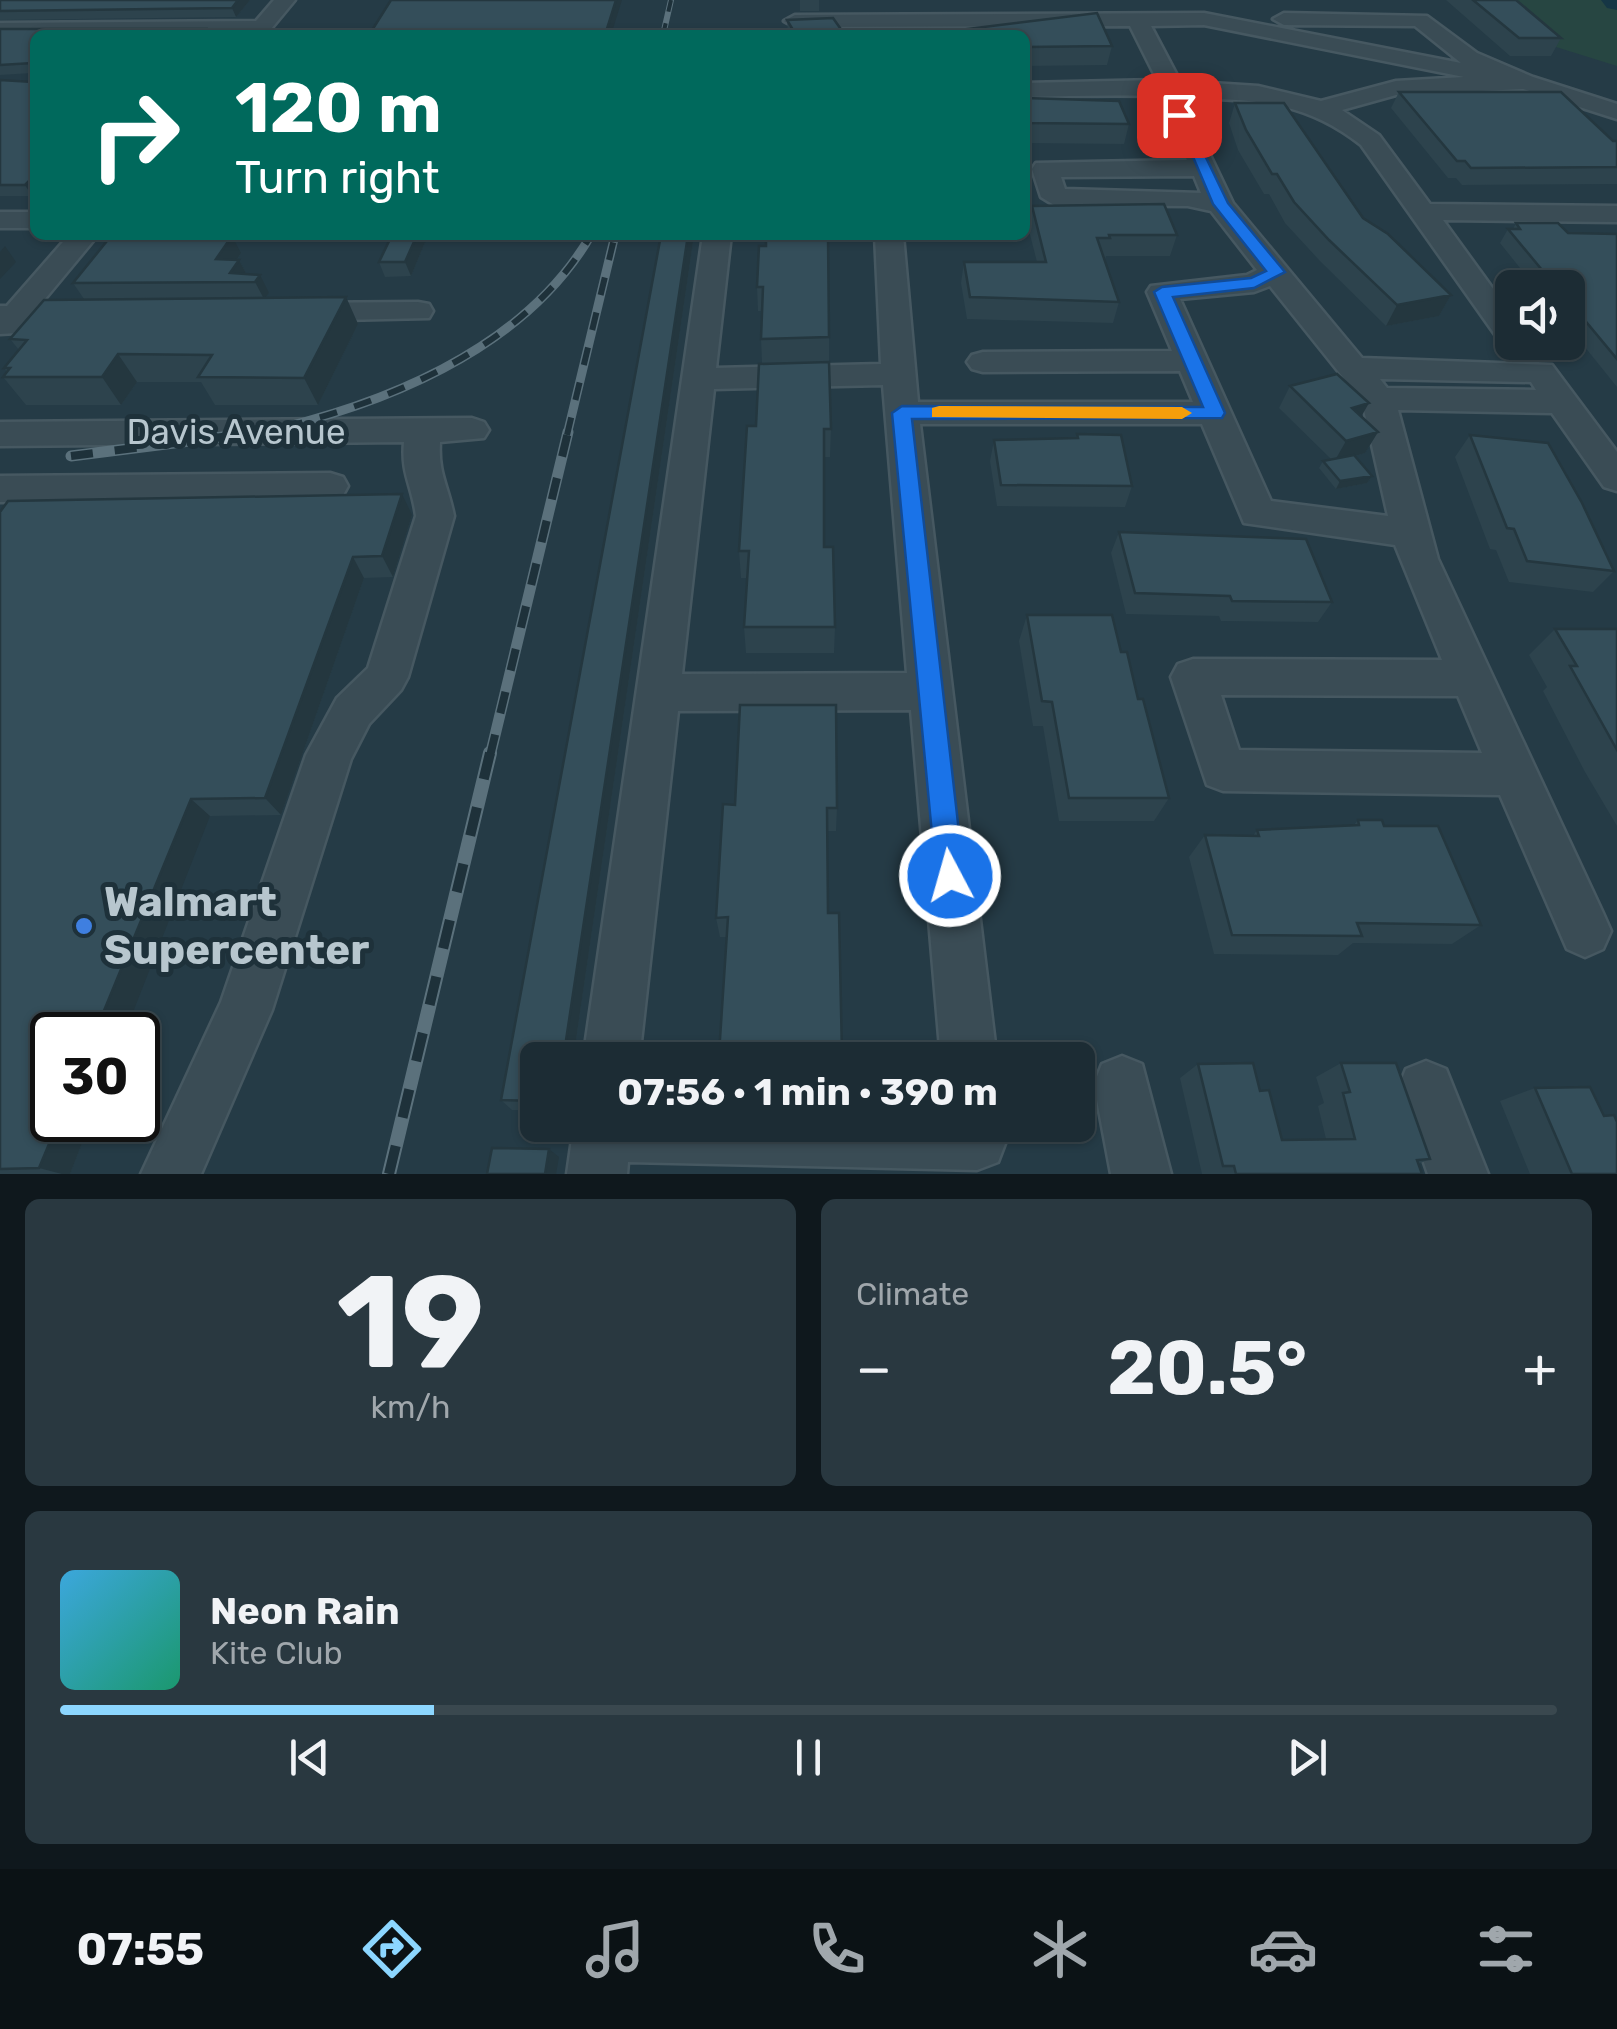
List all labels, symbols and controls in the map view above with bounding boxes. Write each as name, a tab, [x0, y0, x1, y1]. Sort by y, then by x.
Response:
text: 120 m	[235, 67, 442, 150]
icon: right	[70, 70, 200, 200]
pin	[1137, 73, 1222, 158]
icon: arrive	[1152, 88, 1207, 143]
text: Turn right	[235, 151, 439, 204]
map controls	[1495, 270, 1585, 360]
button: sound	[1495, 270, 1585, 360]
street label: Davis Avenue	[126, 411, 346, 453]
position arrow	[898, 824, 1002, 928]
place label: Walmart Supercenter	[104, 877, 369, 975]
marker: Walmart Supercenter	[73, 915, 95, 937]
speed limit sign: 30	[30, 1012, 160, 1142]
text: 07:56 · 1 min · 390 m	[617, 1069, 998, 1115]
text: 19	[337, 1245, 484, 1400]
text: Climate	[856, 1275, 969, 1313]
text: 20.5°	[1107, 1324, 1307, 1413]
text: −	[856, 1336, 892, 1401]
text: +	[1523, 1336, 1557, 1401]
text: km/h	[371, 1388, 450, 1426]
text: Neon Rain	[210, 1588, 400, 1634]
text: Kite Club	[210, 1634, 343, 1672]
icon: previous	[282, 1730, 337, 1785]
icon: pause	[781, 1730, 836, 1785]
icon: next	[1280, 1730, 1335, 1785]
icon: directions	[357, 1914, 427, 1984]
icon: music	[580, 1914, 650, 1984]
icon: phone	[802, 1914, 872, 1984]
icon: climate	[1025, 1914, 1095, 1984]
icon: car	[1248, 1914, 1318, 1984]
icon: filters	[1471, 1914, 1541, 1984]
text: 07:55	[76, 1923, 204, 1976]

